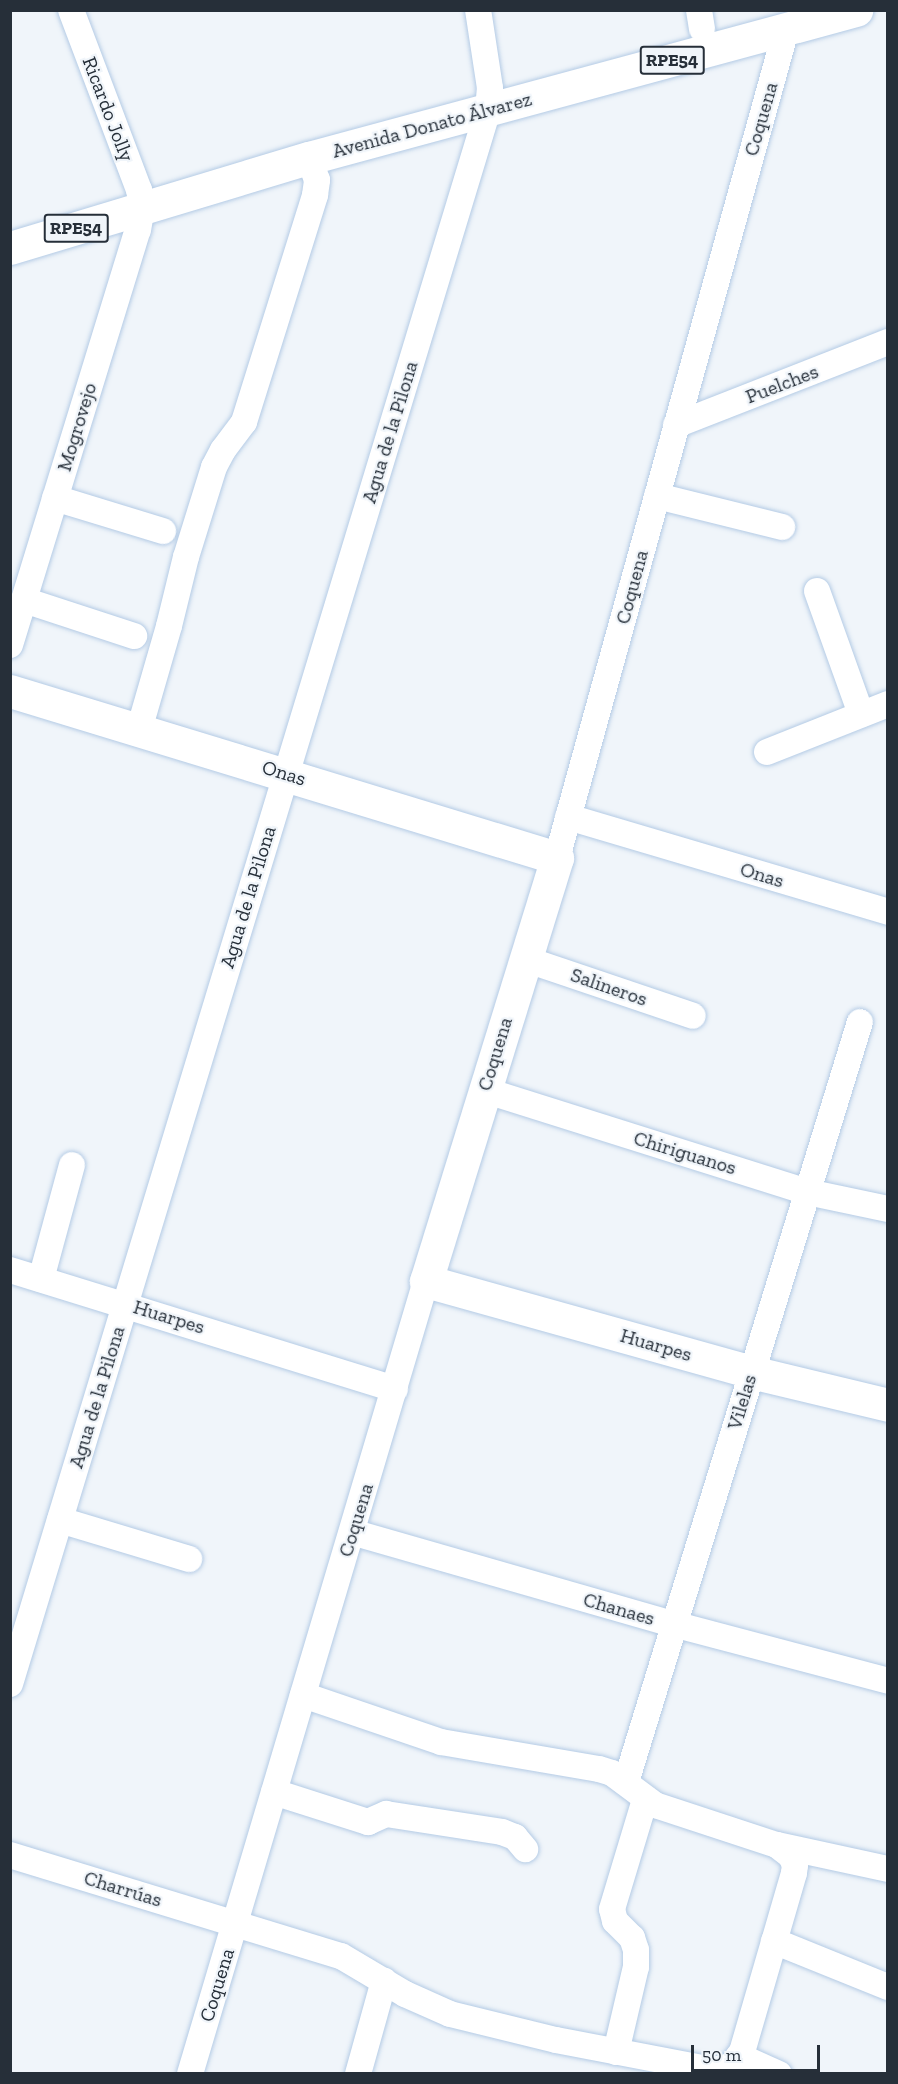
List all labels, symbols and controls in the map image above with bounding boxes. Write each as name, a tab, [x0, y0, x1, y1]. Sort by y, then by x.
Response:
road number: RPE54	[639, 45, 705, 75]
street label: Ricardo Jolly	[77, 53, 139, 165]
street label: Coquena	[739, 79, 783, 159]
street label: Avenida Donato Álvarez	[329, 87, 535, 163]
road number: RPE54	[43, 213, 109, 243]
street label: Agua de la Pilona	[357, 358, 423, 506]
street label: Puelches	[742, 359, 822, 409]
street label: Mogrovejo	[52, 380, 102, 474]
street label: Coquena	[611, 547, 653, 627]
street label: Onas	[259, 755, 309, 791]
street label: Agua de la Pilona	[215, 823, 281, 971]
street label: Onas	[737, 857, 787, 893]
street label: Salineros	[567, 963, 651, 1011]
street label: Coquena	[472, 1014, 518, 1094]
street label: Chiriguanos	[631, 1126, 739, 1180]
street label: Huarpes	[131, 1295, 207, 1339]
street label: Agua de la Pilona	[64, 1323, 130, 1471]
street label: Huarpes	[618, 1323, 694, 1367]
street label: Vilelas	[722, 1371, 762, 1433]
street label: Coquena	[333, 1480, 379, 1560]
street label: Chanaes	[581, 1587, 657, 1631]
street label: Charrúas	[81, 1866, 165, 1912]
street label: Coquena	[194, 1945, 240, 2025]
scale bar	[694, 2033, 823, 2071]
text: 50 m	[702, 2044, 741, 2066]

